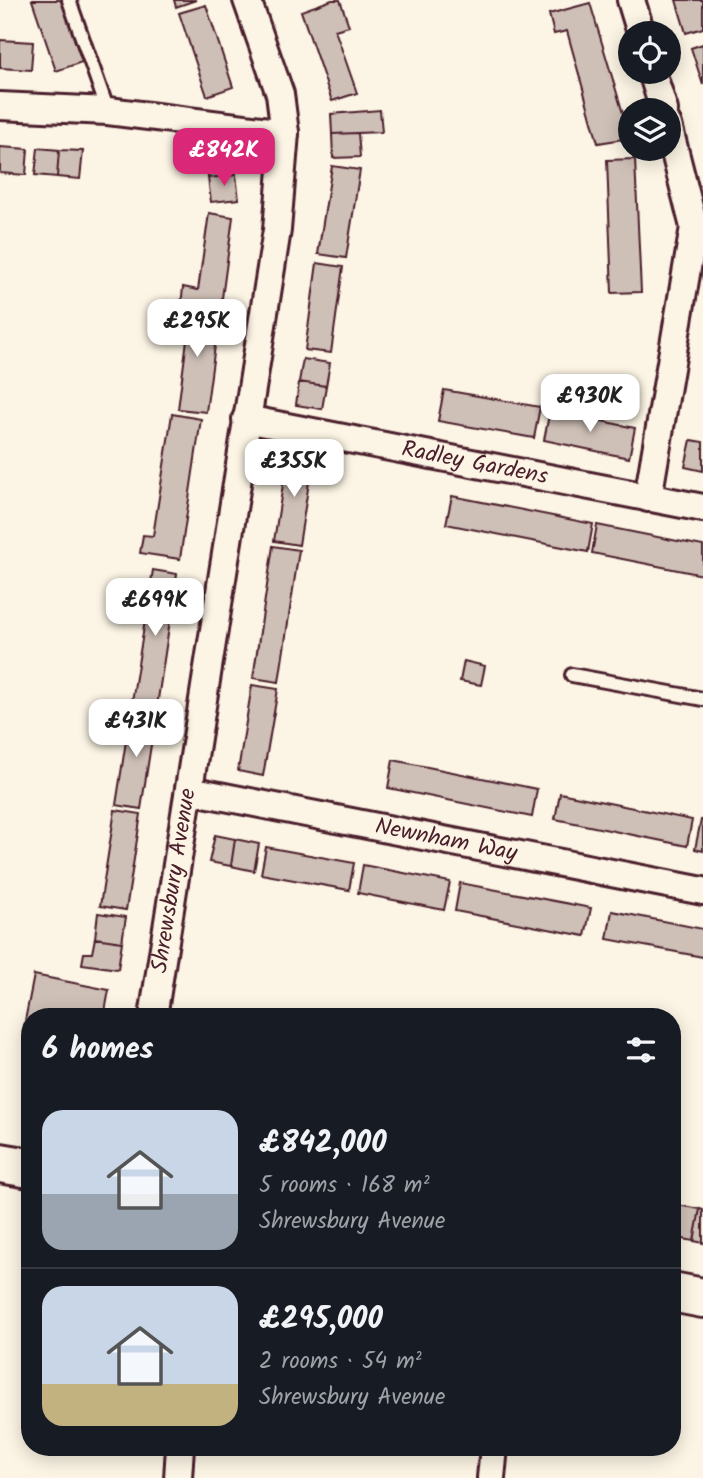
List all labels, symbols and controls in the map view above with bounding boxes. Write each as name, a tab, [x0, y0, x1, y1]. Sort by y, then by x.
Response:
map controls	[618, 21, 681, 161]
button: locate	[618, 21, 681, 84]
button: layers	[618, 98, 681, 161]
pin: £842K	[175, 128, 273, 188]
text: £842K	[189, 133, 259, 169]
pin: £295K	[148, 300, 246, 359]
text: £295K	[163, 304, 231, 340]
pin: £930K	[541, 374, 639, 434]
text: £930K	[557, 379, 623, 415]
street label: Radley Gardens	[399, 432, 551, 495]
pin: £355K	[245, 440, 343, 499]
text: £355K	[261, 444, 327, 480]
pin: £699K	[106, 578, 204, 638]
text: £699K	[122, 583, 188, 619]
pin: £431K	[87, 700, 185, 759]
text: £431K	[105, 704, 167, 740]
street label: Shrewsbury Avenue	[142, 786, 207, 976]
street label: Newnham Way	[372, 809, 520, 872]
text: 6 homes	[42, 1026, 154, 1074]
icon: filters	[622, 1031, 660, 1069]
text: £842,000	[259, 1120, 387, 1168]
icon: home	[98, 1138, 182, 1222]
text: 5 rooms · 168 m²	[259, 1168, 430, 1204]
text: Shrewsbury Avenue	[259, 1204, 445, 1240]
text: £295,000	[259, 1296, 383, 1344]
icon: home	[98, 1314, 182, 1398]
text: 2 rooms · 54 m²	[259, 1344, 422, 1380]
text: Shrewsbury Avenue	[259, 1380, 445, 1416]

